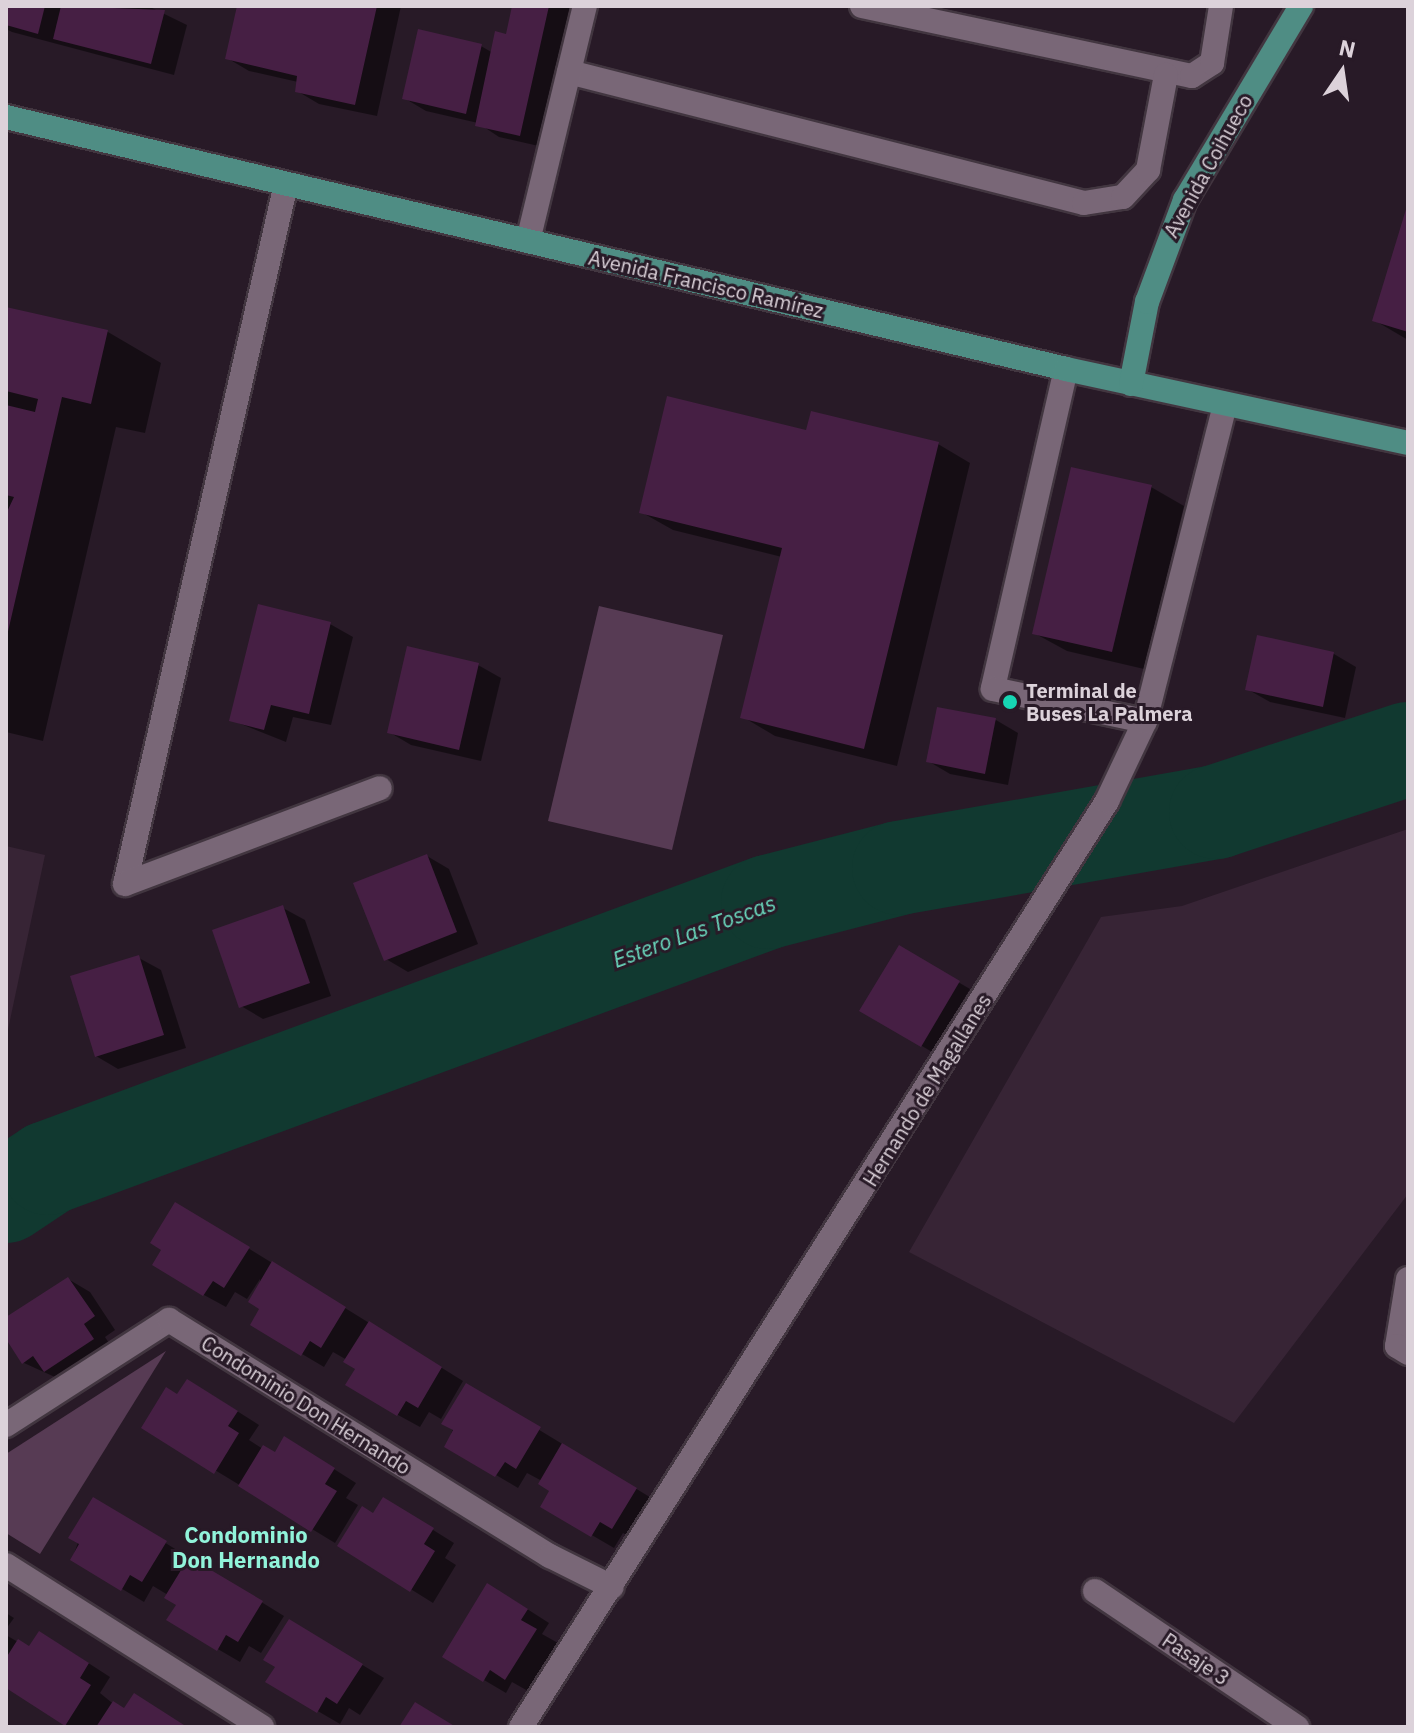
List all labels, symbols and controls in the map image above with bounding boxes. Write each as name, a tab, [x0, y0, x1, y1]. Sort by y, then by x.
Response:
north arrow	[1302, 32, 1382, 112]
text: N	[1336, 32, 1359, 64]
street label: Avenida Coihueco	[1159, 90, 1257, 242]
street label: Avenida Francisco Ramírez	[586, 245, 826, 323]
place label: Terminal de Buses La Palmera	[1026, 678, 1193, 725]
marker: Terminal de Buses La Palmera	[1001, 693, 1019, 711]
water label: Estero Las Toscas	[609, 889, 779, 973]
street label: Hernando de Magallanes	[858, 989, 996, 1191]
street label: Condominio Don Hernando	[197, 1331, 415, 1479]
district label: Condominio Don Hernando	[172, 1521, 320, 1572]
street label: Pasaje 3	[1158, 1628, 1234, 1690]

